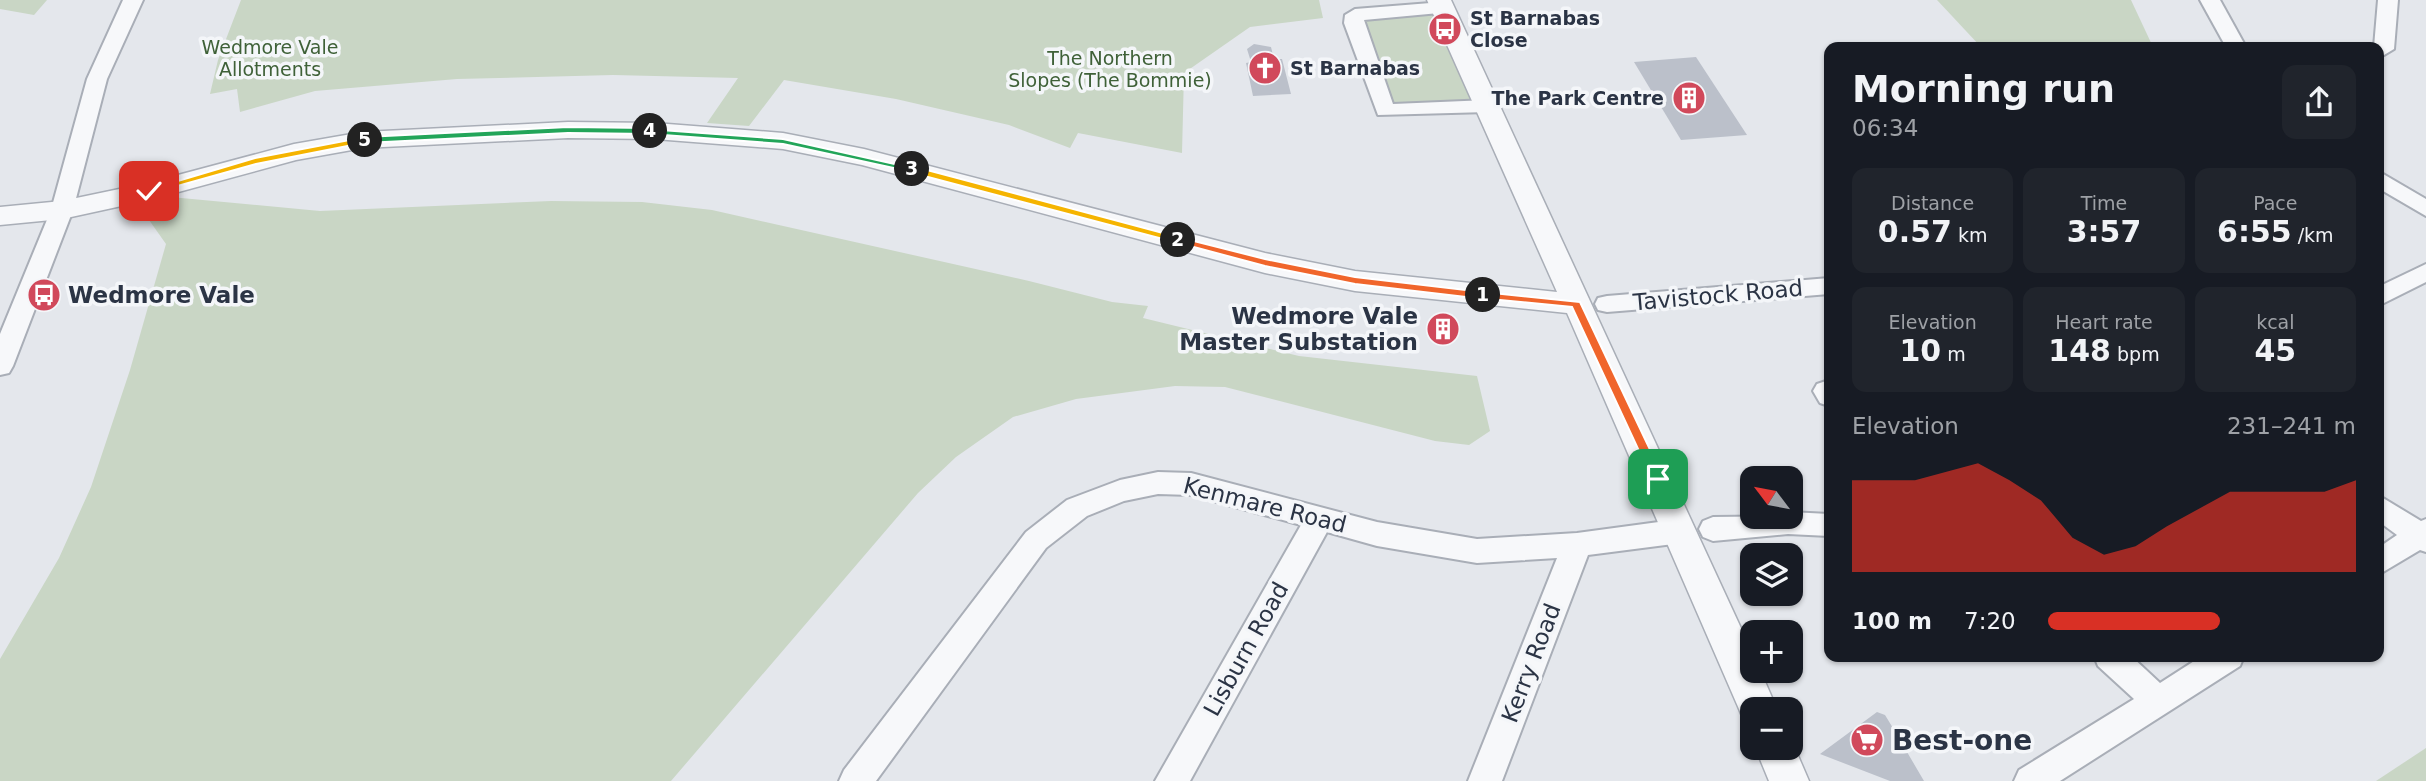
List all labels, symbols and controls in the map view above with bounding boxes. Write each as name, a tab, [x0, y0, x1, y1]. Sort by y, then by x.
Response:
place label: St Barnabas Close	[1470, 7, 1600, 51]
bus stop icon: St Barnabas Close	[1426, 10, 1464, 48]
park label: Wedmore Vale Allotments	[202, 36, 338, 80]
park label: The Northern Slopes (The Bommie)	[1008, 47, 1212, 91]
church icon: St Barnabas	[1246, 49, 1284, 87]
place label: St Barnabas	[1290, 57, 1420, 79]
button: share	[2282, 65, 2356, 139]
text: Morning run	[1852, 67, 2115, 111]
building icon: The Park Centre	[1670, 79, 1708, 117]
place label: The Park Centre	[1491, 87, 1664, 109]
pin: 4	[632, 114, 668, 148]
text: 06:34	[1852, 115, 1918, 141]
text: 4	[643, 119, 656, 141]
pin: 5	[348, 122, 382, 158]
text: 5	[358, 128, 371, 150]
pin: 3	[894, 152, 930, 186]
text: 3	[905, 157, 918, 179]
pin	[119, 161, 179, 221]
icon: check	[130, 172, 168, 210]
text: Distance	[1891, 192, 1974, 214]
text: Time	[2081, 192, 2127, 214]
text: Pace	[2253, 192, 2298, 214]
text: 0.57	[1878, 214, 1952, 249]
text: 3:57	[2067, 214, 2141, 249]
text: 6:55	[2217, 214, 2292, 249]
pin: 2	[1160, 222, 1196, 258]
text: km	[1952, 224, 1987, 246]
text: /km	[2292, 224, 2334, 246]
text: 2	[1171, 228, 1184, 250]
street label: Tavistock Road	[1631, 275, 1804, 315]
bus stop icon: Wedmore Vale	[25, 276, 63, 314]
pin: 1	[1466, 278, 1500, 312]
place label: Wedmore Vale	[68, 282, 255, 308]
text: 1	[1476, 283, 1489, 305]
place label: Wedmore Vale Master Substation	[1179, 303, 1418, 355]
building icon: Wedmore Vale Master Substation	[1424, 310, 1462, 348]
text: Elevation	[1889, 311, 1977, 333]
text: Heart rate	[2055, 311, 2153, 333]
text: kcal	[2256, 311, 2295, 333]
text: 10	[1900, 333, 1941, 368]
text: 148	[2048, 333, 2111, 368]
text: 45	[2254, 333, 2296, 368]
text: m	[1941, 343, 1966, 365]
text: bpm	[2111, 343, 2160, 365]
text: Elevation	[1852, 413, 1959, 439]
text: 231–241 m	[2227, 413, 2356, 439]
pin	[1628, 449, 1688, 509]
icon: arrive	[1639, 460, 1677, 498]
north arrow	[1740, 466, 1802, 528]
map controls	[1740, 466, 1803, 760]
street label: Kenmare Road	[1181, 472, 1349, 538]
button: layers	[1740, 543, 1803, 606]
street label: Lisburn Road	[1199, 578, 1293, 720]
street label: Kerry Road	[1496, 600, 1566, 726]
text: 100 m	[1852, 608, 1932, 634]
text: 7:20	[1964, 608, 2016, 634]
button: +	[1740, 620, 1803, 683]
button: −	[1740, 697, 1803, 760]
supermarket icon: Best-one	[1848, 721, 1886, 759]
place label: Best-one	[1892, 724, 2032, 757]

